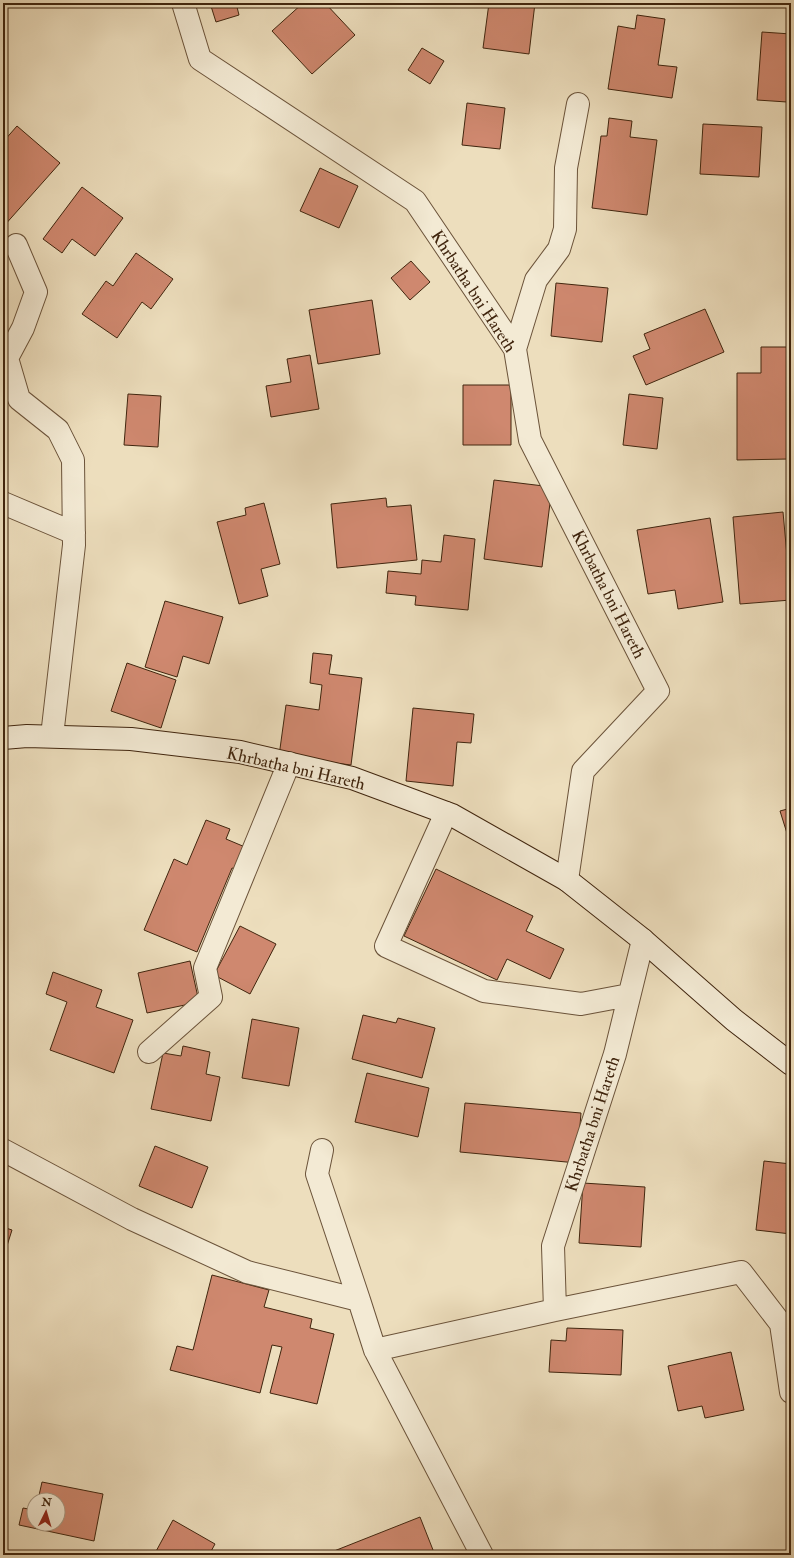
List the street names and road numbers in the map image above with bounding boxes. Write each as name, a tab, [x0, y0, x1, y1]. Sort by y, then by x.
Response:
street label: Khrbatha bni Hareth	[426, 226, 521, 356]
street label: Khrbatha bni Hareth	[567, 526, 650, 662]
street label: Khrbatha bni Hareth	[225, 742, 367, 795]
street label: Khrbatha bni Hareth	[561, 1054, 624, 1195]

